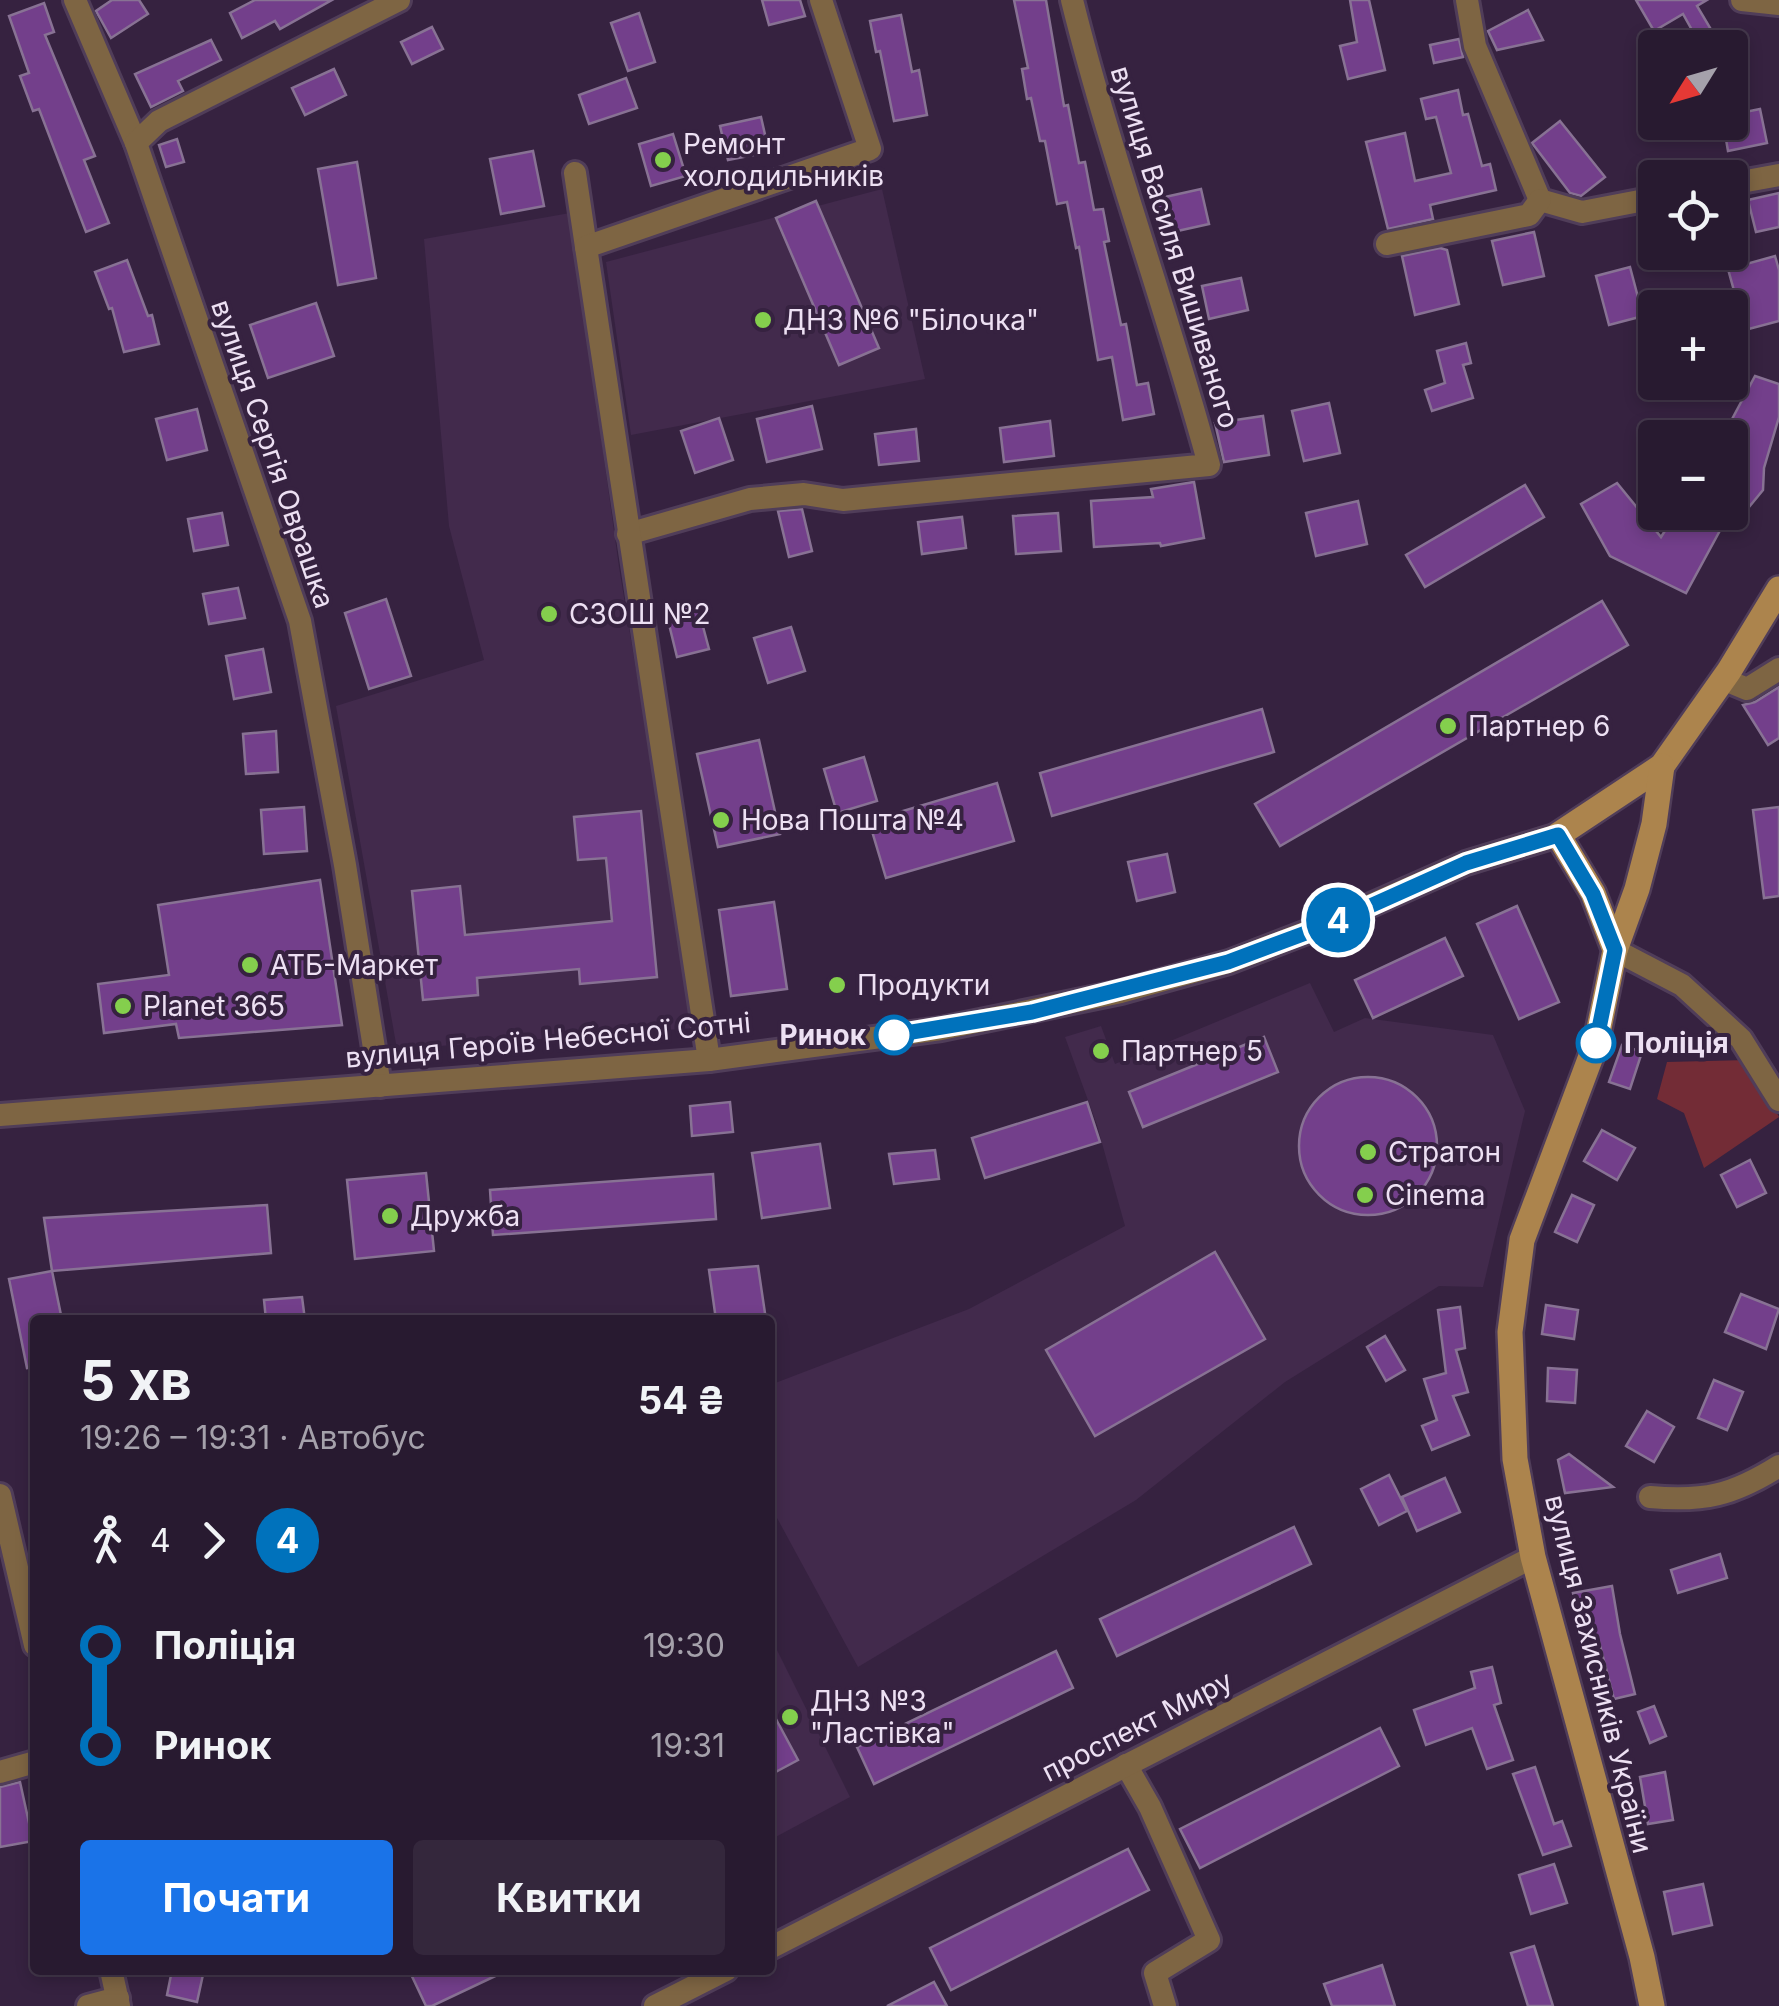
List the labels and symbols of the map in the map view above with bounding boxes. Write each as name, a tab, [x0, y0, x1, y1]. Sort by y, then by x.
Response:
north arrow	[1638, 30, 1748, 140]
street label: вулиця Василя Вишиваного	[1104, 62, 1246, 432]
place label: Ремонт холодильників	[683, 127, 884, 193]
marker: Ремонт холодильників	[652, 149, 674, 171]
street label: вулиця Сергія Оврашка	[204, 295, 342, 613]
place label: ДНЗ №6 "Білочка"	[783, 303, 1039, 337]
marker: ДНЗ №6 "Білочка"	[752, 309, 774, 331]
place label: СЗОШ №2	[569, 597, 711, 631]
marker: СЗОШ №2	[538, 603, 560, 625]
place label: Партнер 6	[1468, 709, 1610, 743]
marker: Партнер 6	[1437, 715, 1459, 737]
place label: Нова Пошта №4	[741, 803, 964, 837]
marker: Нова Пошта №4	[710, 809, 732, 831]
line badge: 4	[1306, 888, 1370, 952]
place label: АТБ-Маркет	[270, 948, 438, 982]
marker: АТБ-Маркет	[239, 954, 261, 976]
place label: Продукти	[857, 968, 990, 1002]
marker: Продукти	[826, 974, 848, 996]
place label: Planet 365	[143, 989, 285, 1023]
marker: Planet 365	[112, 995, 134, 1017]
street label: вулиця Героїв Небесної Сотні	[344, 1005, 752, 1075]
marker: Ринок	[875, 1016, 913, 1054]
place label: Ринок	[779, 1018, 867, 1052]
marker: Поліція	[1577, 1024, 1615, 1062]
place label: Поліція	[1624, 1026, 1729, 1060]
place label: Партнер 5	[1121, 1034, 1263, 1068]
marker: Партнер 5	[1090, 1040, 1112, 1062]
place label: Стратон	[1388, 1135, 1501, 1169]
marker: Стратон	[1357, 1141, 1379, 1163]
place label: Cinema	[1385, 1178, 1485, 1212]
marker: Cinema	[1354, 1184, 1376, 1206]
place label: Дружба	[410, 1199, 520, 1233]
marker: Дружба	[379, 1205, 401, 1227]
street label: вулиця Захисників України	[1538, 1491, 1660, 1857]
street label: проспект Миру	[1036, 1663, 1238, 1789]
place label: ДНЗ №3 "Ластівка"	[810, 1684, 954, 1750]
marker: ДНЗ №3 "Ластівка"	[779, 1706, 801, 1728]

